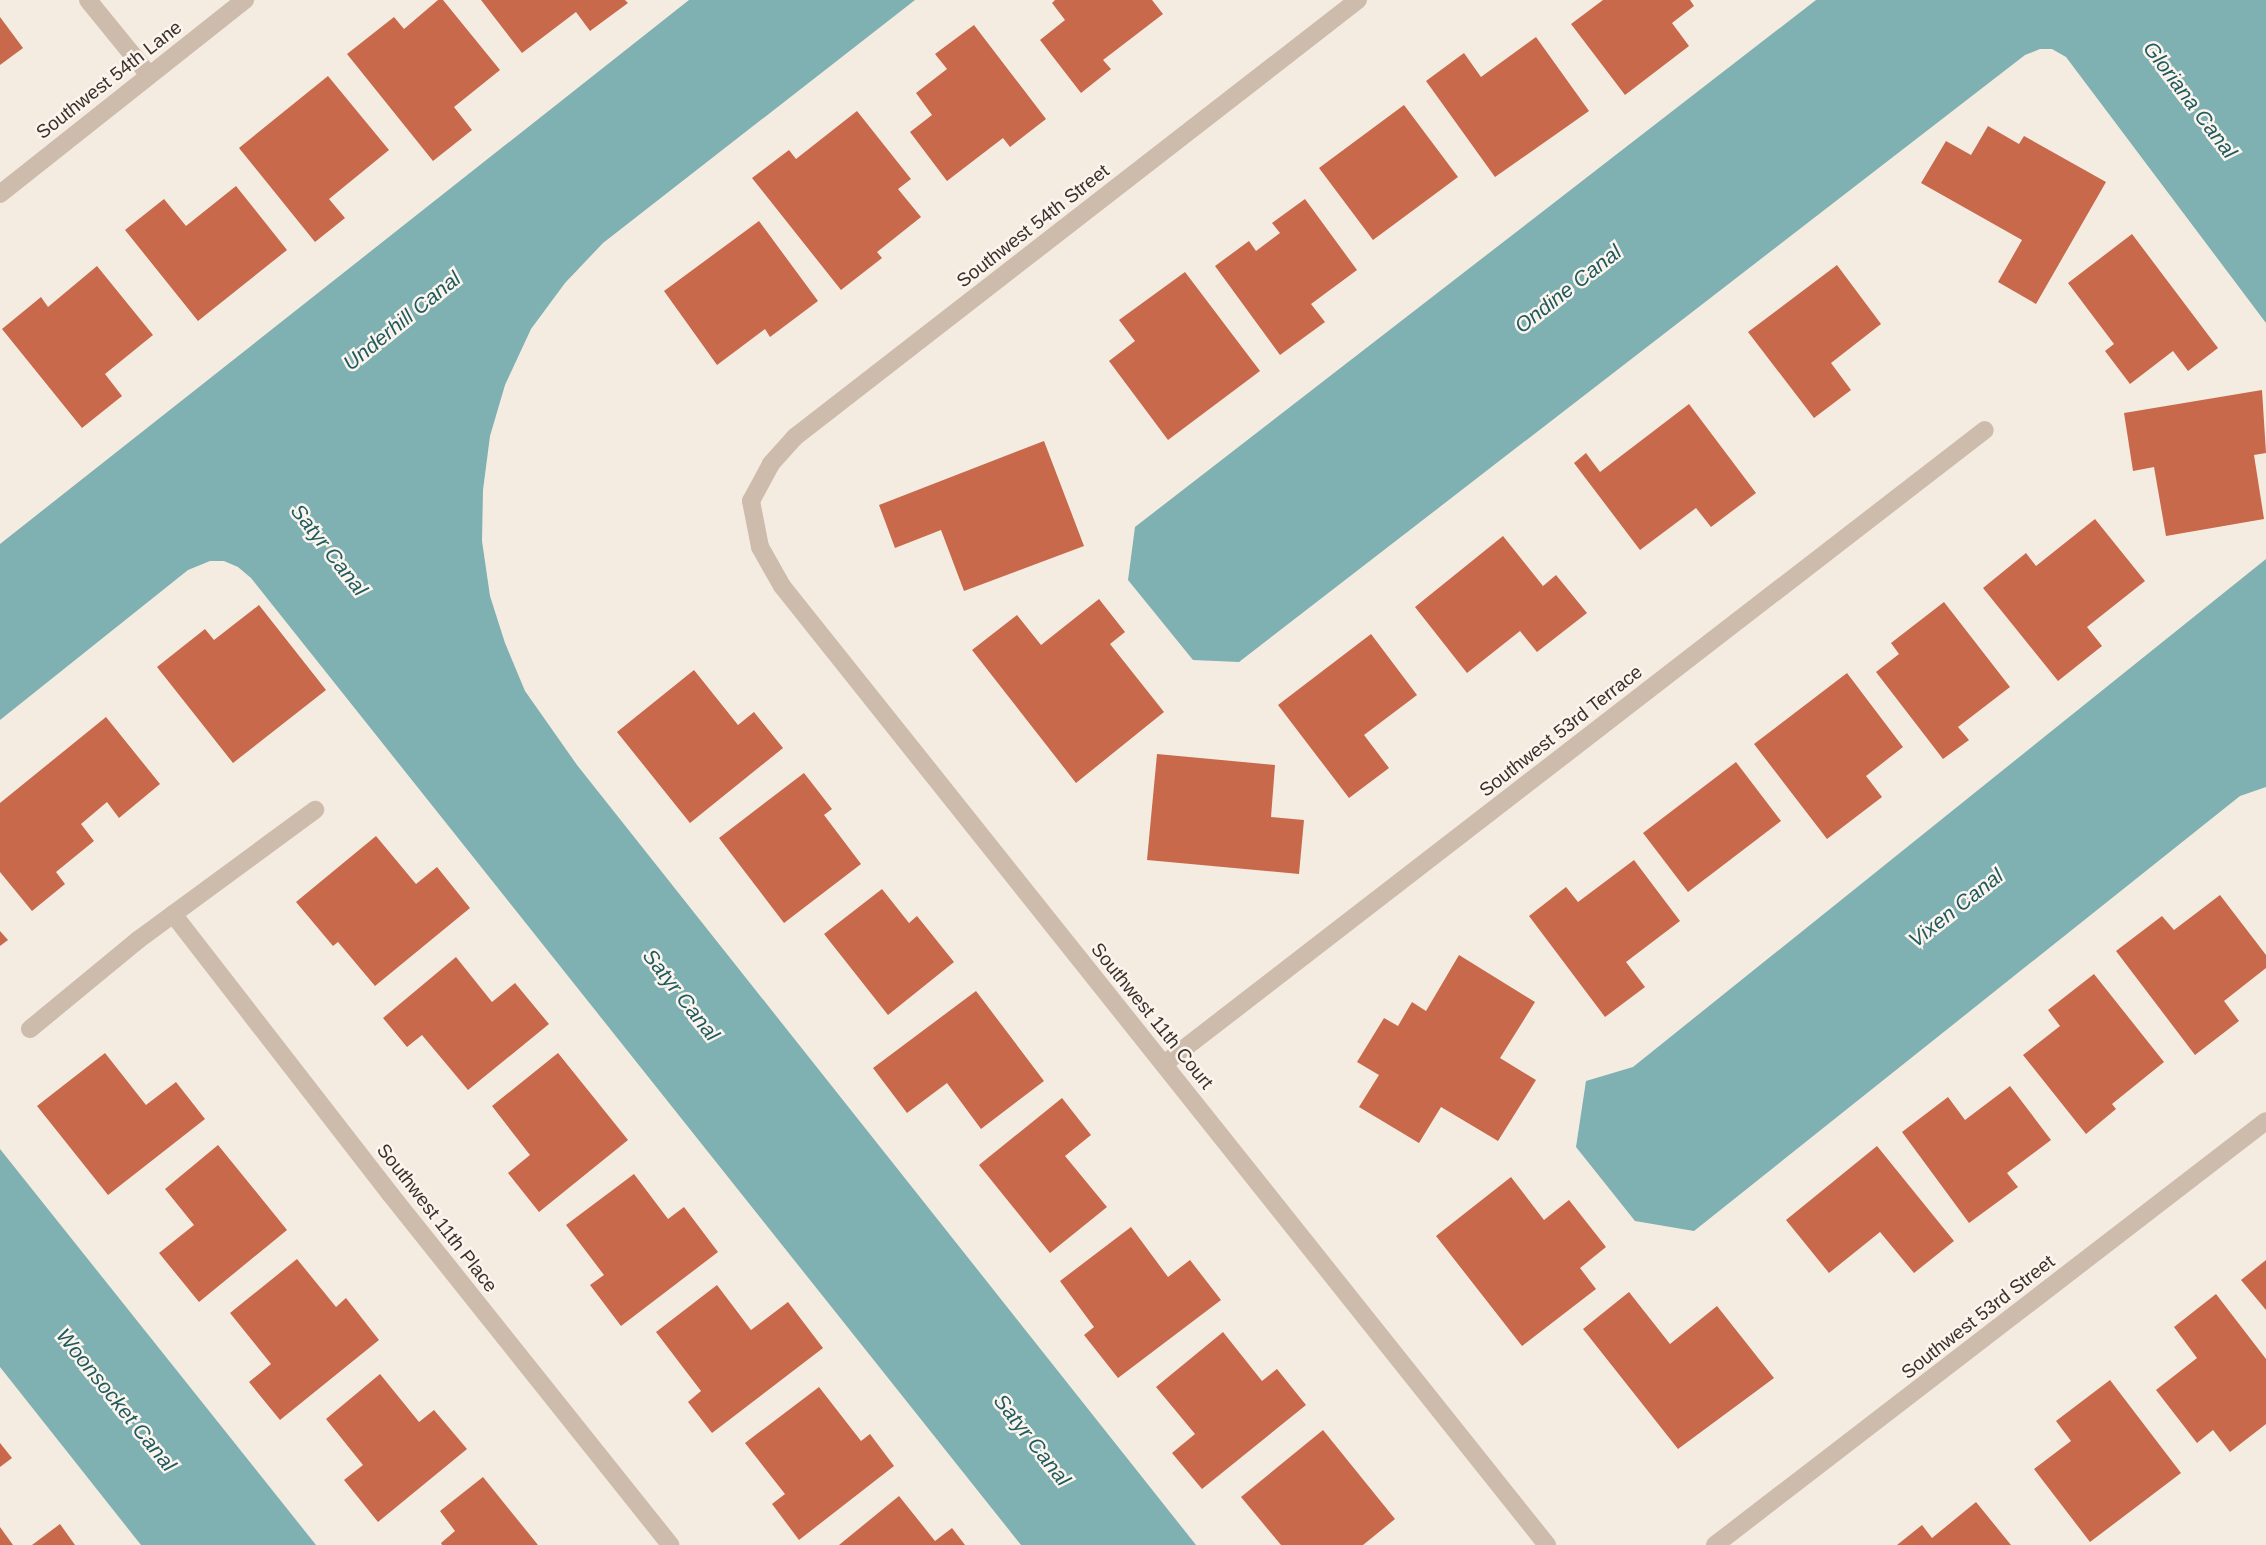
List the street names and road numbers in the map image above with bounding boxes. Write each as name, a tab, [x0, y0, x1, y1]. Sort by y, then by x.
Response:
street label: Southwest 54th Lane	[32, 16, 186, 144]
street label: Southwest 54th Street	[952, 159, 1114, 293]
street label: Southwest 53rd Terrace	[1475, 660, 1647, 802]
street label: Southwest 11th Court	[1086, 938, 1218, 1094]
street label: Southwest 11th Place	[372, 1139, 502, 1297]
street label: Southwest 53rd Street	[1897, 1250, 2059, 1384]

